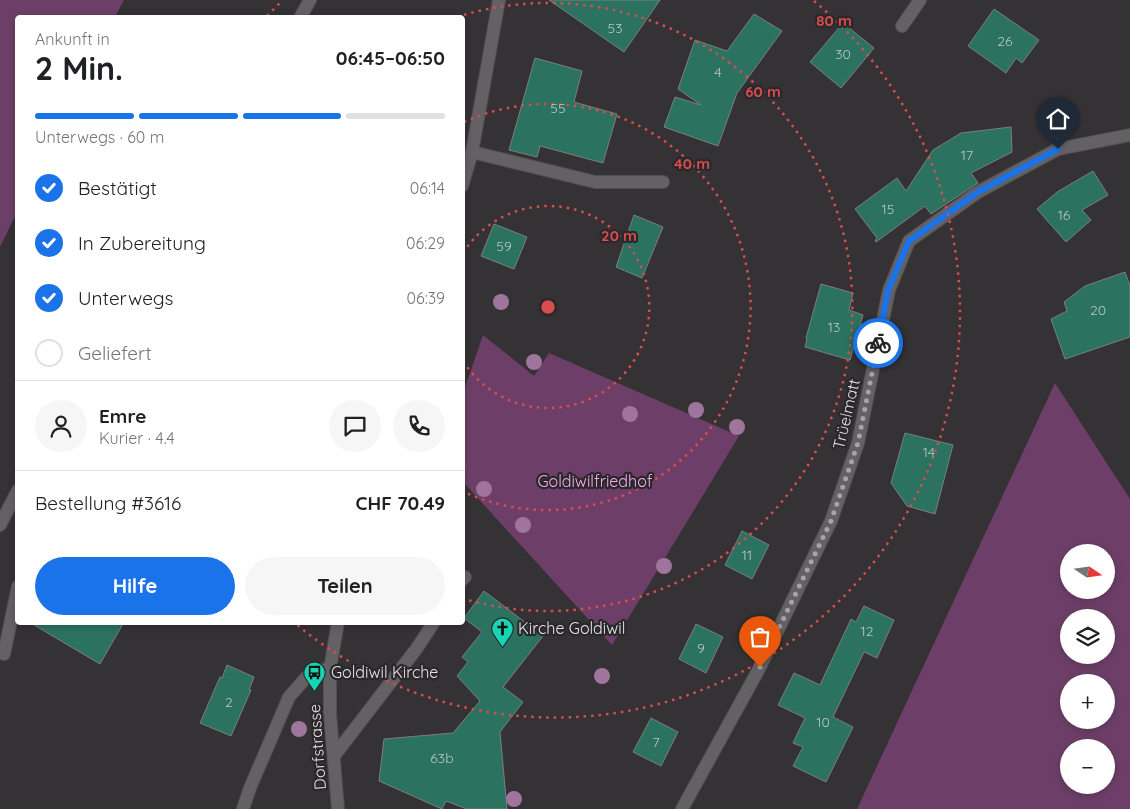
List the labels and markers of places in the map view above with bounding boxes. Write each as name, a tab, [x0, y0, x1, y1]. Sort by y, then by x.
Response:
pin	[1037, 98, 1079, 149]
centre of rings	[539, 298, 557, 316]
church icon: Kirche Goldiwil	[490, 616, 514, 647]
pin	[739, 616, 781, 667]
place label: Kirche Goldiwil	[518, 618, 625, 638]
bus stop icon: Goldiwil Kirche	[303, 660, 327, 691]
place label: Goldiwil Kirche	[331, 662, 438, 682]

